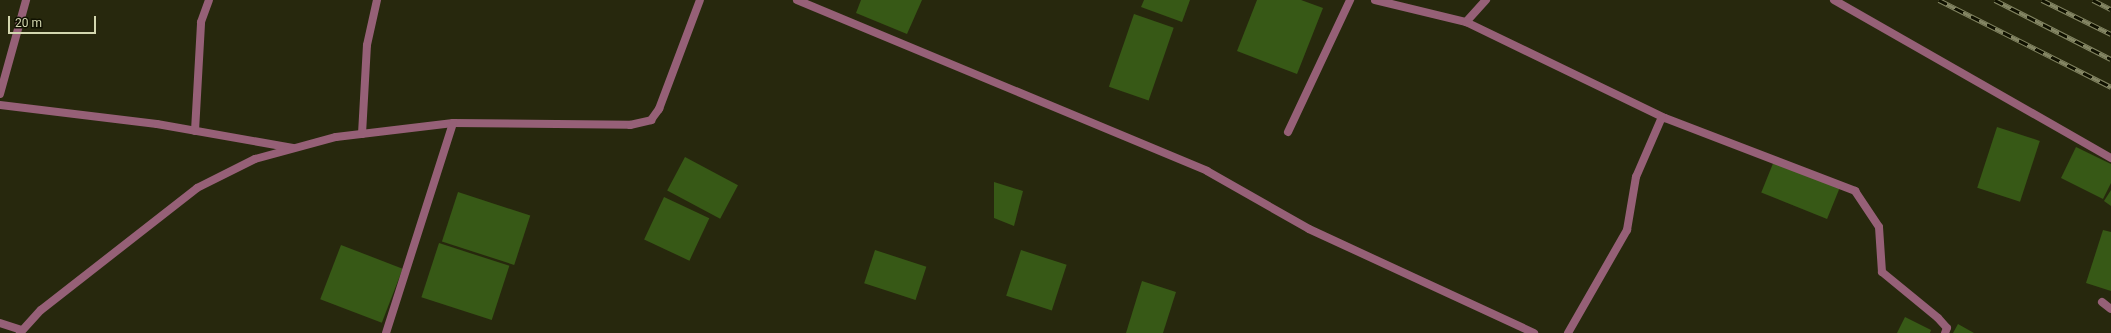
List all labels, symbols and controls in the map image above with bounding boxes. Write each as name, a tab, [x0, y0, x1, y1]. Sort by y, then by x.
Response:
scale bar	[10, 8, 98, 34]
text: 20 m	[15, 16, 42, 30]

